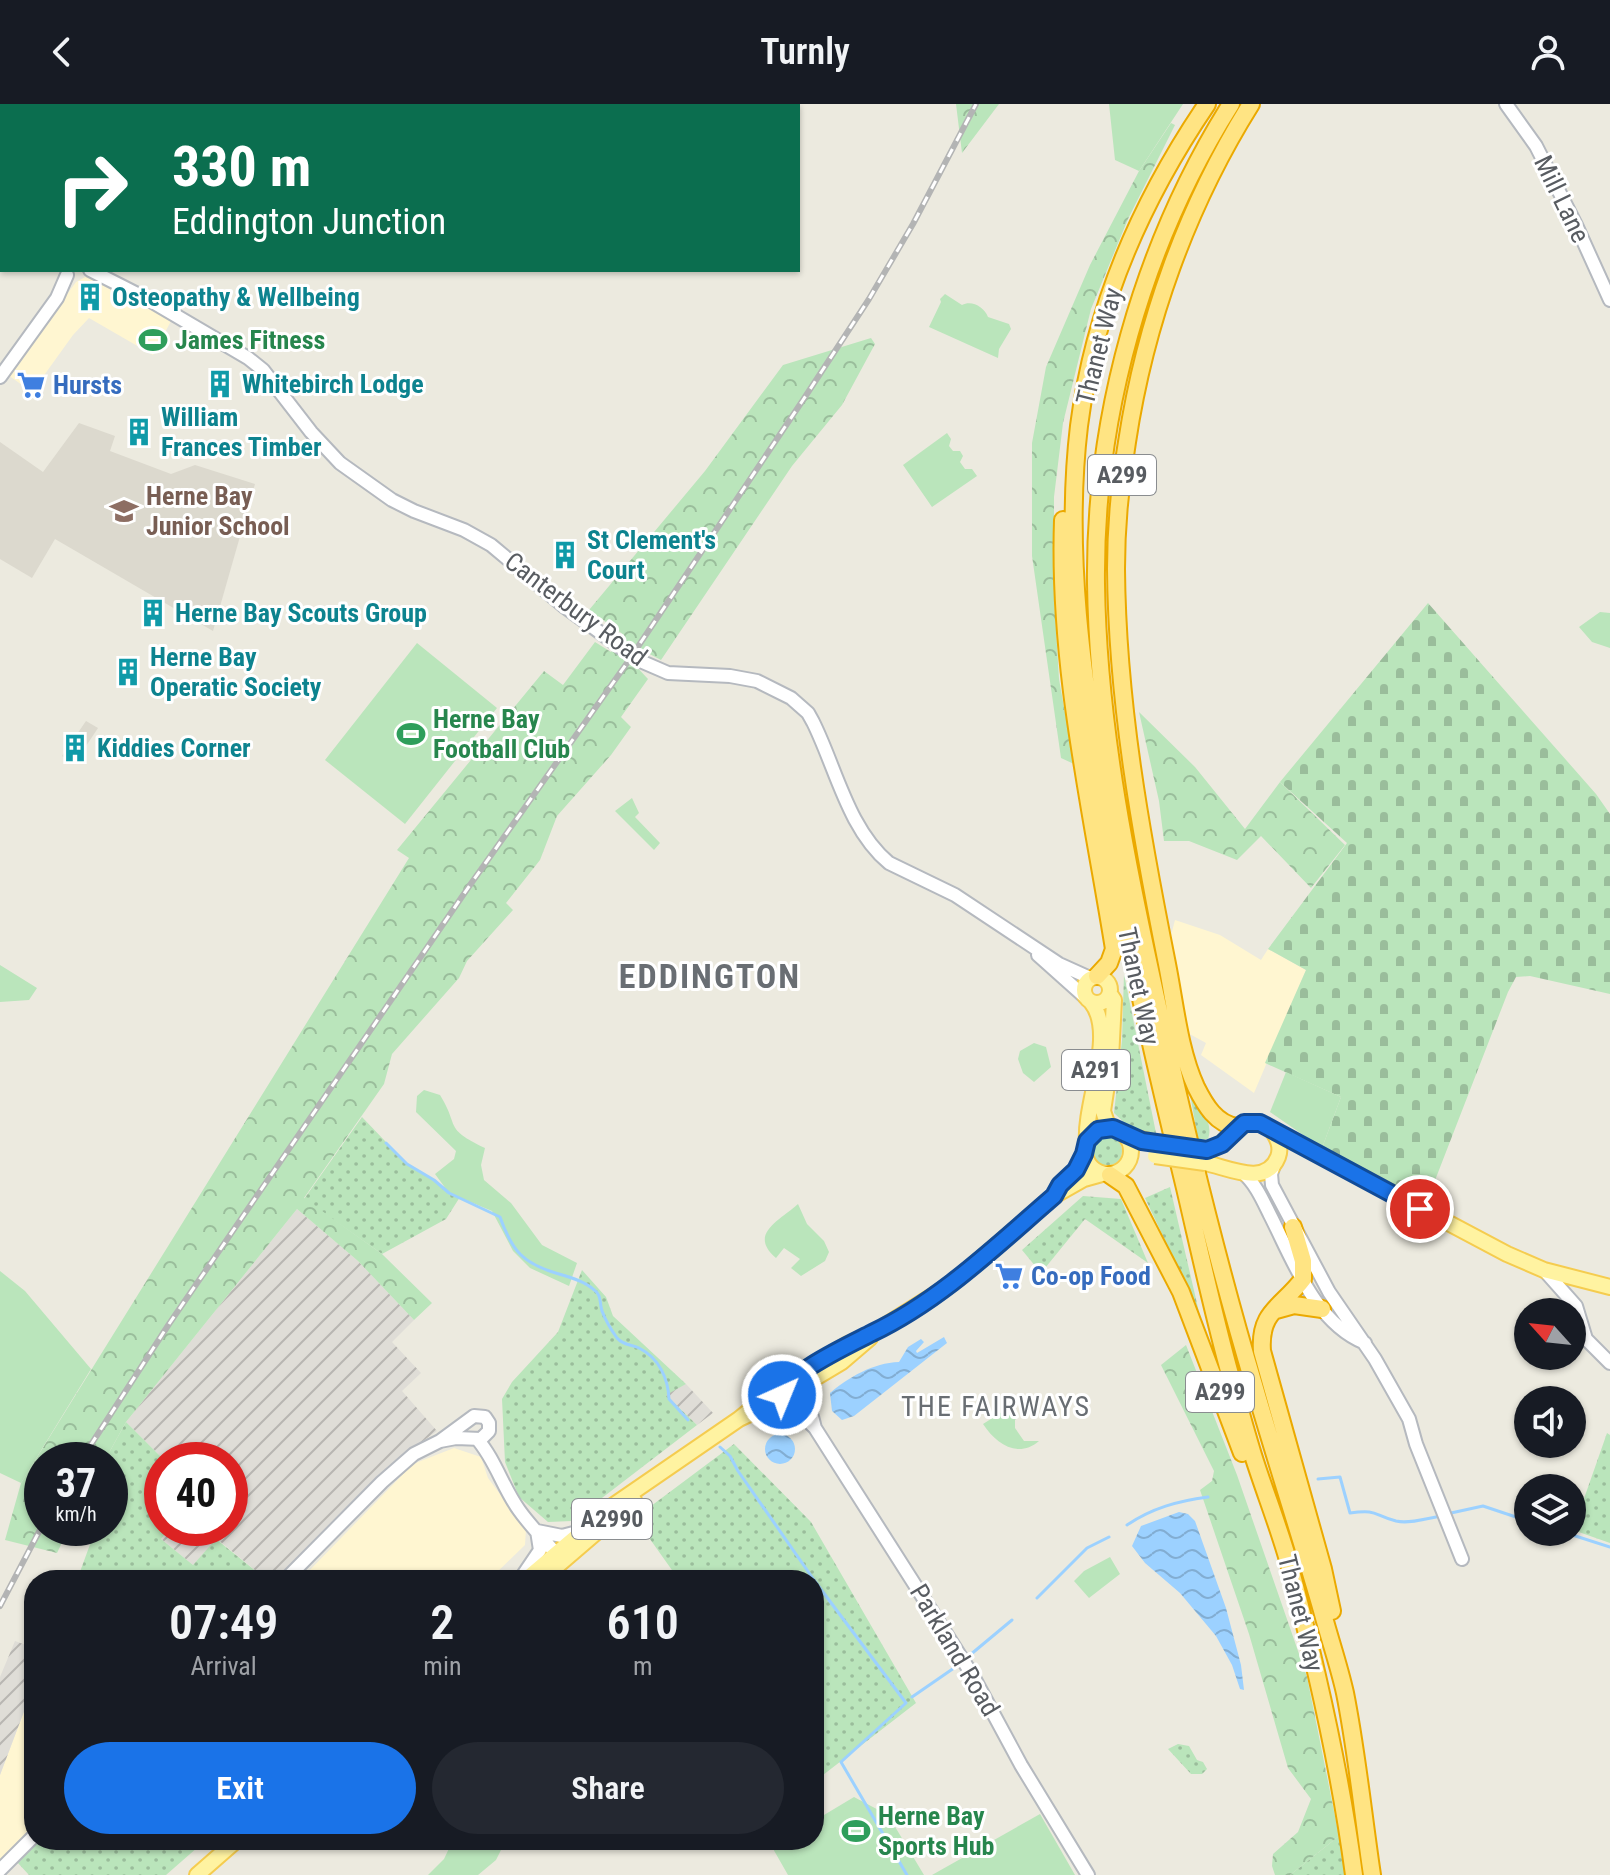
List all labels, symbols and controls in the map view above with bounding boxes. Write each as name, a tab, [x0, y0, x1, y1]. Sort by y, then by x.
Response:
icon: back	[40, 30, 84, 74]
icon: person	[1526, 30, 1570, 74]
text: Turnly	[760, 31, 850, 73]
text: 330 m	[172, 134, 311, 200]
icon: right	[40, 136, 144, 240]
street label: Mill Lane	[1528, 151, 1596, 247]
text: Eddington Junction	[172, 201, 446, 243]
building icon: Osteopathy & Wellbeing	[75, 282, 105, 312]
place label: Osteopathy & Wellbeing	[112, 282, 360, 312]
street label: Thanet Way	[1070, 284, 1128, 408]
sports icon: James Fitness	[138, 325, 168, 355]
place label: James Fitness	[175, 325, 325, 355]
building icon: Whitebirch Lodge	[205, 369, 235, 399]
place label: Whitebirch Lodge	[242, 369, 424, 399]
supermarket icon: Hursts	[16, 370, 46, 400]
place label: Hursts	[53, 370, 122, 400]
place label: William Frances Timber	[161, 402, 322, 462]
building icon: William Frances Timber	[124, 417, 154, 447]
road number: A299	[1088, 455, 1156, 495]
place label: Herne Bay Junior School	[146, 481, 290, 541]
school or university icon: Herne Bay Junior School	[109, 496, 139, 526]
place label: St Clement's Court	[587, 525, 716, 585]
building icon: St Clement's Court	[550, 540, 580, 570]
street label: Canterbury Road	[499, 546, 653, 672]
building icon: Herne Bay Scouts Group	[138, 598, 168, 628]
place label: Herne Bay Scouts Group	[175, 598, 427, 628]
place label: Herne Bay Operatic Society	[150, 642, 322, 702]
building icon: Herne Bay Operatic Society	[113, 657, 143, 687]
place label: Herne Bay Football Club	[433, 704, 570, 764]
sports icon: Herne Bay Football Club	[396, 719, 426, 749]
building icon: Kiddies Corner	[60, 733, 90, 763]
place label: Kiddies Corner	[97, 733, 251, 763]
street label: Thanet Way	[1112, 924, 1166, 1048]
district label: EDDINGTON	[619, 956, 801, 996]
road number: A291	[1062, 1050, 1130, 1090]
pin	[1386, 1175, 1454, 1243]
icon: arrive	[1398, 1187, 1442, 1231]
supermarket icon: Co-op Food	[994, 1261, 1024, 1291]
place label: Co-op Food	[1031, 1261, 1151, 1291]
north arrow	[1514, 1298, 1586, 1370]
map controls	[1514, 1298, 1586, 1546]
position arrow	[740, 1353, 824, 1437]
road number: A299	[1186, 1372, 1254, 1412]
button: sound	[1514, 1386, 1586, 1458]
district label: THE FAIRWAYS	[901, 1390, 1091, 1423]
speed limit sign: 40	[144, 1442, 248, 1546]
text: 37	[56, 1460, 96, 1507]
button: layers	[1514, 1474, 1586, 1546]
road number: A2990	[572, 1499, 652, 1539]
text: km/h	[55, 1502, 97, 1526]
street label: Thanet Way	[1272, 1551, 1330, 1675]
street label: Parkland Road	[904, 1579, 1006, 1721]
text: 07:49	[169, 1594, 278, 1651]
text: 2	[430, 1594, 454, 1651]
text: 610	[607, 1594, 679, 1651]
text: Arrival	[191, 1651, 257, 1681]
text: min	[423, 1651, 461, 1681]
text: m	[633, 1651, 653, 1681]
button: Exit	[64, 1742, 416, 1834]
button: Share	[432, 1742, 784, 1834]
place label: Herne Bay Sports Hub	[878, 1801, 995, 1861]
sports icon: Herne Bay Sports Hub	[841, 1816, 871, 1846]

